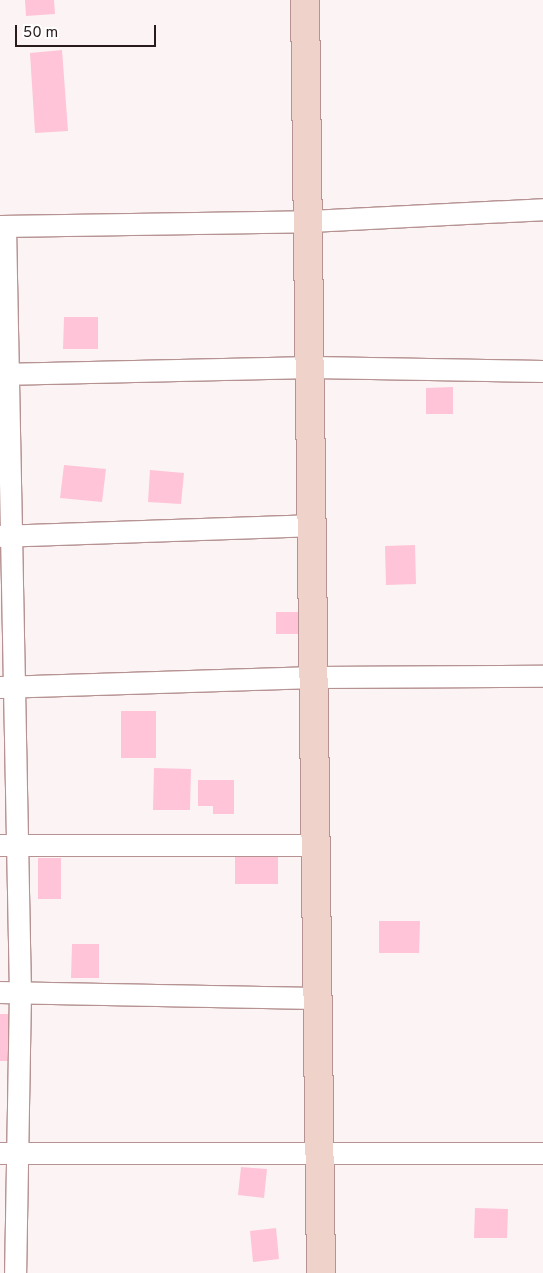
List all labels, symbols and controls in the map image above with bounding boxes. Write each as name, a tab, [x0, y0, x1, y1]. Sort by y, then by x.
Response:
scale bar	[18, 15, 159, 47]
text: 50 m	[23, 24, 58, 43]

